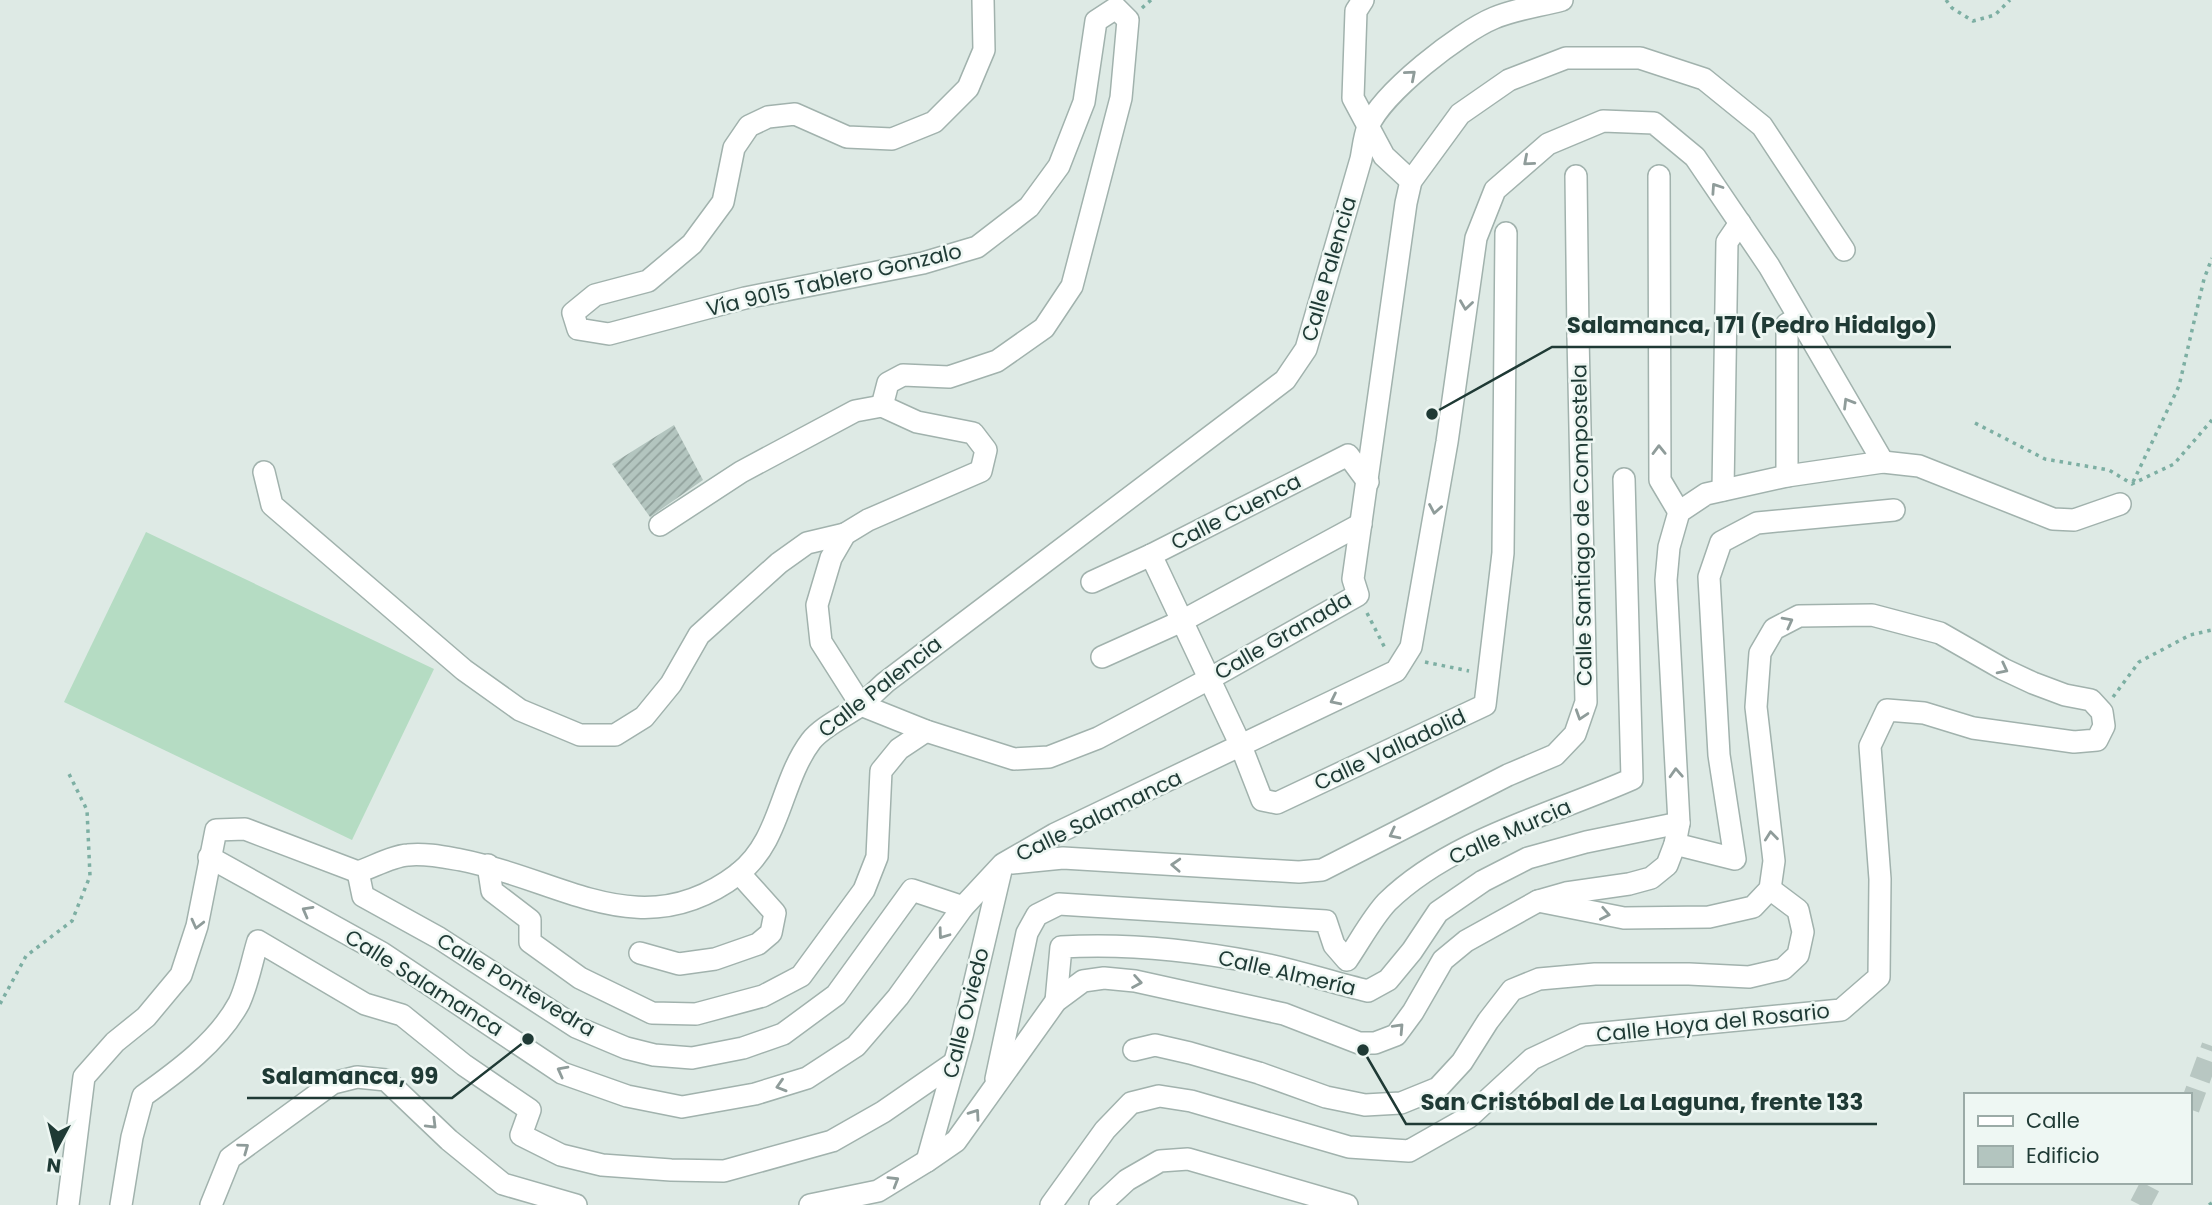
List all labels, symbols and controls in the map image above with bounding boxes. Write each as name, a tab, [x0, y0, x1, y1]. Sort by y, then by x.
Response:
one-way arrow	[1403, 71, 1416, 83]
one-way arrow	[1524, 153, 1537, 165]
one-way arrow	[1712, 183, 1724, 196]
street label: Calle Palencia	[1294, 193, 1363, 345]
street label: Vía 9015 Tablero Gonzalo	[703, 236, 965, 323]
one-way arrow	[1459, 299, 1474, 311]
callout: Salamanca, 171 (Pedro Hidalgo)	[1552, 303, 1951, 347]
text: Salamanca, 171 (Pedro Hidalgo)	[1567, 309, 1937, 341]
street label: Calle Santiago de Compostela	[1564, 364, 1599, 686]
one-way arrow	[1843, 397, 1856, 410]
one-way arrow	[1652, 444, 1667, 455]
street label: Calle Cuenca	[1166, 466, 1306, 557]
one-way arrow	[1428, 503, 1443, 515]
street label: Calle Granada	[1209, 585, 1357, 687]
one-way arrow	[1781, 617, 1793, 630]
street label: Calle Palencia	[812, 629, 948, 744]
one-way arrow	[1996, 660, 2008, 674]
one-way arrow	[1330, 692, 1342, 706]
street label: Calle Valladolid	[1309, 702, 1470, 797]
one-way arrow	[1575, 709, 1589, 721]
street label: Calle Salamanca	[1011, 763, 1187, 868]
one-way arrow	[1669, 768, 1684, 779]
street label: Calle Murcia	[1444, 792, 1575, 871]
one-way arrow	[1389, 825, 1402, 839]
one-way arrow	[1764, 830, 1779, 841]
one-way arrow	[1170, 857, 1181, 872]
one-way arrow	[301, 906, 314, 919]
one-way arrow	[1599, 906, 1611, 921]
one-way arrow	[191, 918, 205, 930]
street label: Calle Salamanca	[340, 922, 509, 1043]
street label: Calle Pontevedra	[432, 926, 601, 1043]
one-way arrow	[939, 926, 951, 939]
street label: Calle Almería	[1215, 943, 1359, 1002]
street label: Calle Oviedo	[935, 945, 996, 1081]
one-way arrow	[1131, 974, 1143, 989]
street label: Calle Hoya del Rosario	[1595, 996, 1831, 1049]
one-way arrow	[1391, 1023, 1404, 1036]
callout: Salamanca, 99	[247, 1054, 452, 1098]
text: Salamanca, 99	[262, 1060, 438, 1092]
one-way arrow	[556, 1065, 569, 1079]
one-way arrow	[775, 1078, 787, 1093]
callout: San Cristóbal de La Laguna, frente 133	[1406, 1080, 1877, 1124]
text: San Cristóbal de La Laguna, frente 133	[1420, 1086, 1864, 1118]
legend	[1964, 1093, 2191, 1184]
text: Calle	[2026, 1106, 2080, 1135]
one-way arrow	[967, 1109, 979, 1122]
north arrow	[21, 1114, 91, 1184]
one-way arrow	[424, 1116, 437, 1129]
text: Edificio	[2026, 1141, 2100, 1170]
one-way arrow	[237, 1144, 249, 1156]
text: N	[45, 1151, 63, 1180]
one-way arrow	[886, 1176, 899, 1189]

